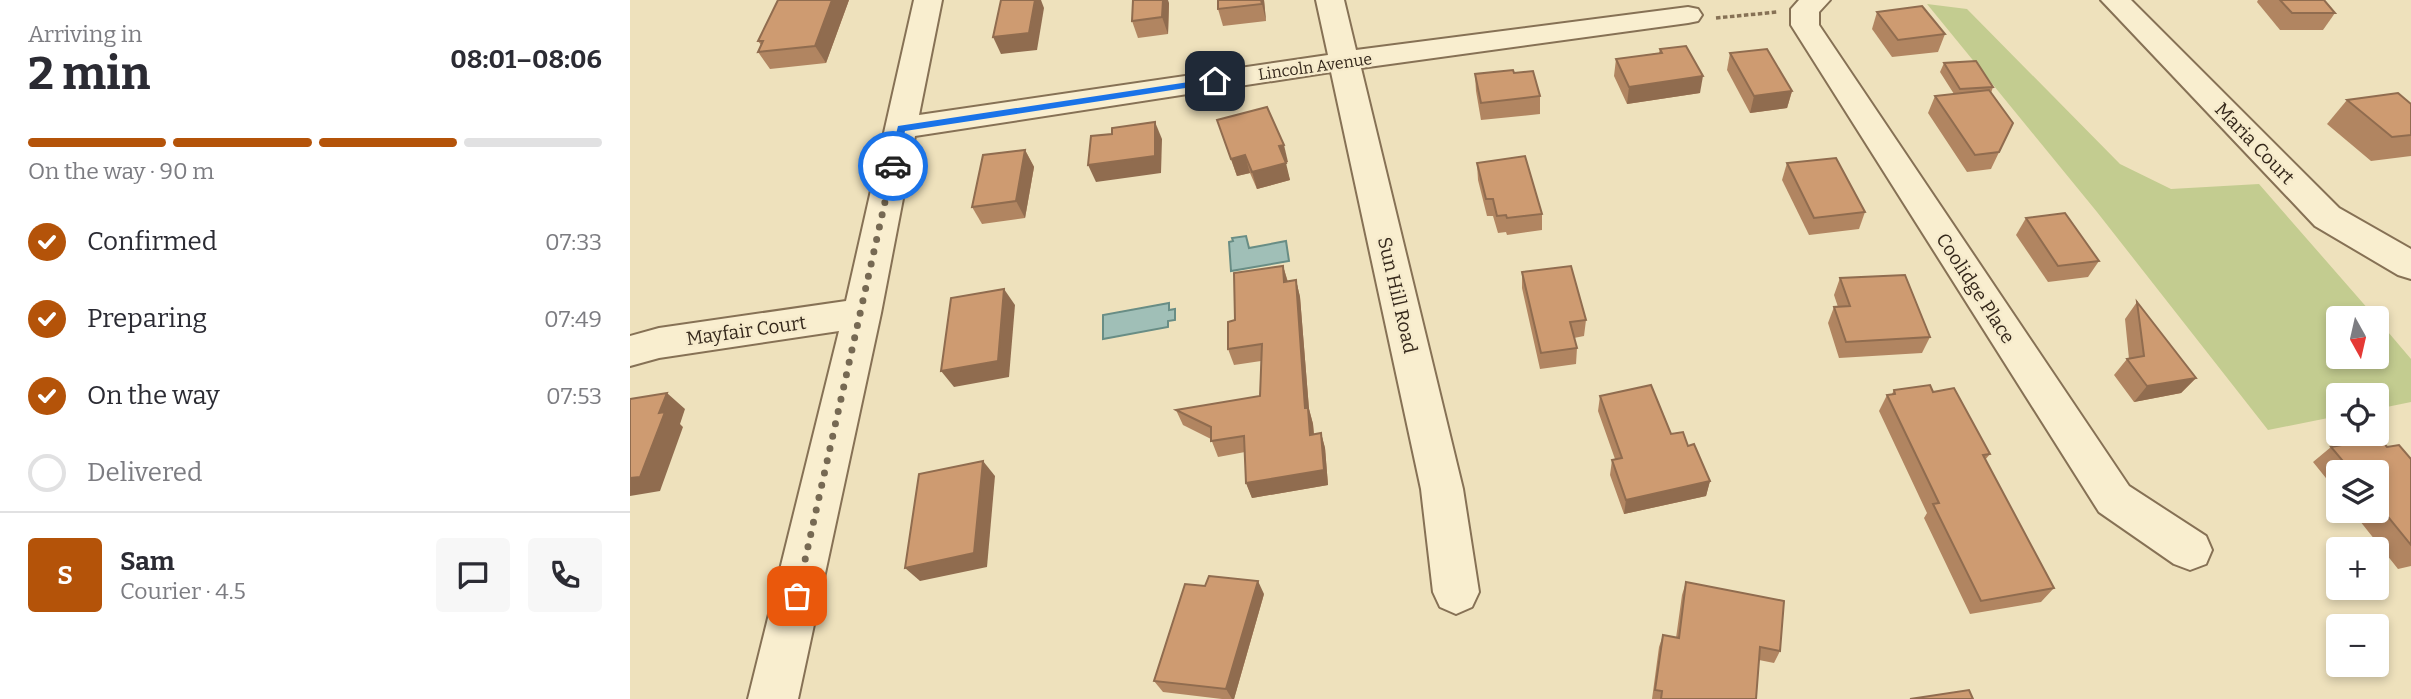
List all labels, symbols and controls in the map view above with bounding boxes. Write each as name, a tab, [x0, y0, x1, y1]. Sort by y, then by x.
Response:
text: Arriving in	[28, 20, 142, 48]
text: 08:01–08:06	[450, 44, 602, 75]
text: 2 min	[28, 46, 150, 101]
street label: Lincoln Avenue	[1257, 49, 1373, 84]
pin	[1185, 51, 1245, 111]
icon: home	[1196, 62, 1234, 100]
street label: Maria Court	[2210, 98, 2299, 189]
courier	[858, 131, 928, 201]
icon: car	[874, 147, 912, 185]
text: On the way · 90 m	[28, 157, 214, 185]
icon: check	[28, 223, 66, 261]
text: Confirmed	[87, 226, 217, 257]
text: 07:33	[545, 228, 602, 256]
street label: Coolidge Place	[1931, 229, 2020, 348]
street label: Sun Hill Road	[1373, 235, 1422, 356]
icon: check	[28, 300, 66, 338]
text: Preparing	[87, 303, 207, 334]
text: 07:49	[544, 305, 602, 333]
north arrow	[2326, 306, 2389, 369]
map controls	[2326, 306, 2389, 677]
street label: Mayfair Court	[685, 311, 808, 350]
icon: check	[28, 377, 66, 415]
text: On the way	[87, 380, 220, 411]
text: 07:53	[546, 382, 602, 410]
button: locate	[2326, 383, 2389, 446]
text: Delivered	[87, 457, 202, 488]
button: layers	[2326, 460, 2389, 523]
button: +	[2326, 537, 2389, 600]
button: chat	[436, 538, 510, 612]
button: phone	[528, 538, 602, 612]
text: Sam	[120, 546, 175, 577]
text: S	[57, 560, 73, 591]
pin	[767, 566, 827, 626]
text: Courier · 4.5	[120, 577, 246, 605]
icon: bag	[778, 577, 816, 615]
button: −	[2326, 614, 2389, 677]

